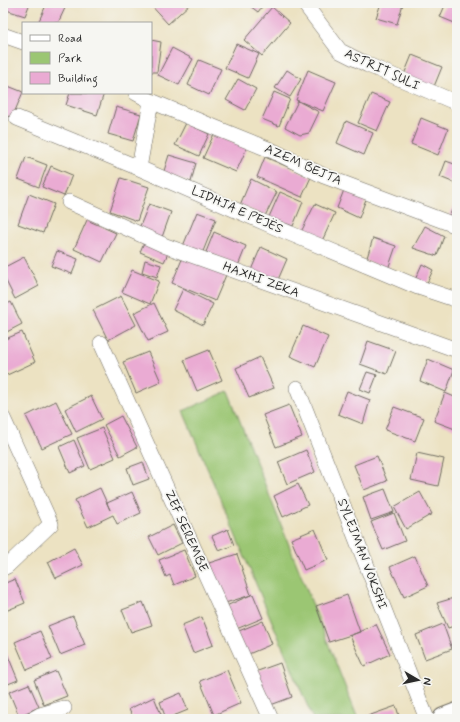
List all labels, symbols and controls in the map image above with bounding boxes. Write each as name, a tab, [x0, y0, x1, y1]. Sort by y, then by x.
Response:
legend	[22, 22, 152, 94]
text: Road	[58, 31, 82, 47]
street label: ASTRIT SULI	[342, 45, 422, 95]
text: Park	[58, 51, 82, 67]
text: Building	[58, 71, 98, 88]
street label: AZEM BEJTA	[262, 140, 344, 190]
street label: LIDHJA E PEJËS	[189, 182, 285, 238]
street label: HAXHI ZEKA	[220, 258, 302, 302]
street label: ZEF SEREMBE	[160, 487, 212, 575]
street label: SYLEJMAN VOKSHI	[333, 496, 391, 612]
north arrow	[398, 660, 438, 700]
text: N	[419, 677, 434, 686]

